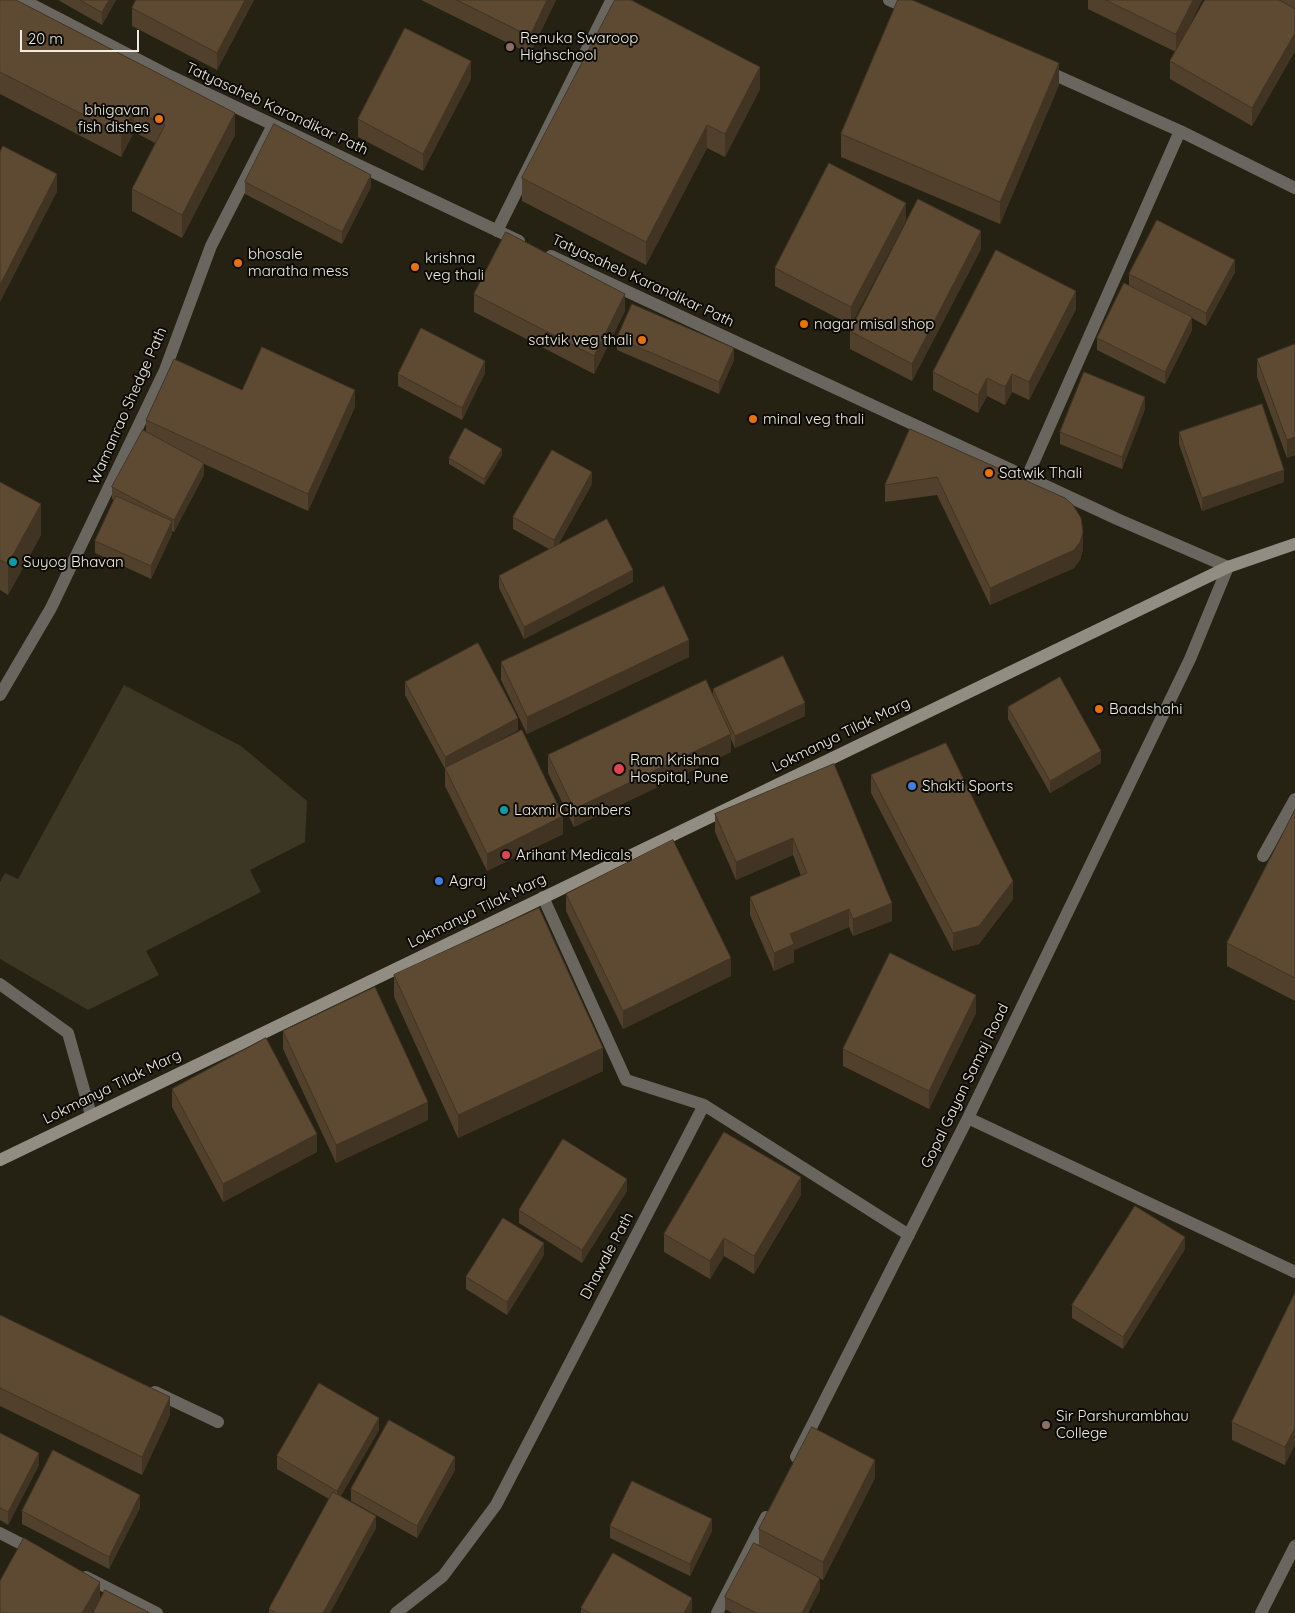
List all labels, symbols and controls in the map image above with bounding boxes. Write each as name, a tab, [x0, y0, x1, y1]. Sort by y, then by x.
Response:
scale bar	[22, 20, 141, 52]
text: 20 m	[28, 29, 63, 48]
place label: Renuka Swaroop Highschool	[520, 29, 638, 64]
marker: Renuka Swaroop Highschool	[504, 41, 516, 53]
street label: Tatyasaheb Karandikar Path	[183, 59, 371, 159]
place label: bhigavan fish dishes	[77, 101, 149, 136]
marker: bhigavan fish dishes	[153, 113, 165, 125]
street label: Tatyasaheb Karandikar Path	[549, 231, 737, 331]
place label: bhosale maratha mess	[248, 245, 348, 280]
place label: krishna veg thali	[425, 249, 484, 284]
marker: bhosale maratha mess	[232, 257, 244, 269]
marker: krishna veg thali	[409, 261, 421, 273]
place label: nagar misal shop	[814, 315, 934, 333]
marker: nagar misal shop	[798, 318, 810, 330]
street label: Wamanrao Shedge Path	[85, 324, 171, 488]
place label: satvik veg thali	[528, 331, 632, 349]
marker: satvik veg thali	[636, 334, 648, 346]
place label: minal veg thali	[763, 410, 864, 428]
marker: minal veg thali	[747, 413, 759, 425]
place label: Satwik Thali	[999, 464, 1082, 482]
marker: Satwik Thali	[983, 467, 995, 479]
place label: Suyog Bhavan	[23, 553, 124, 571]
marker: Suyog Bhavan	[7, 556, 19, 568]
street label: Lokmanya Tilak Marg	[769, 694, 913, 776]
place label: Baadshahi	[1109, 700, 1183, 718]
marker: Baadshahi	[1093, 703, 1105, 715]
place label: Ram Krishna Hospital, Pune	[630, 751, 728, 786]
marker: Ram Krishna Hospital, Pune	[612, 762, 626, 776]
place label: Shakti Sports	[922, 777, 1013, 795]
marker: Shakti Sports	[906, 780, 918, 792]
place label: Laxmi Chambers	[514, 801, 631, 819]
marker: Laxmi Chambers	[498, 804, 510, 816]
place label: Arihant Medicals	[516, 846, 631, 864]
marker: Arihant Medicals	[500, 849, 512, 861]
street label: Lokmanya Tilak Marg	[405, 870, 549, 952]
place label: Agraj	[449, 872, 487, 890]
marker: Agraj	[433, 875, 445, 887]
street label: Gopal Gayan Samaj Road	[917, 1001, 1013, 1171]
street label: Lokmanya Tilak Marg	[40, 1046, 184, 1128]
street label: Dhawale Path	[576, 1209, 638, 1303]
place label: Sir Parshurambhau College	[1056, 1407, 1189, 1442]
marker: Sir Parshurambhau College	[1040, 1419, 1052, 1431]

